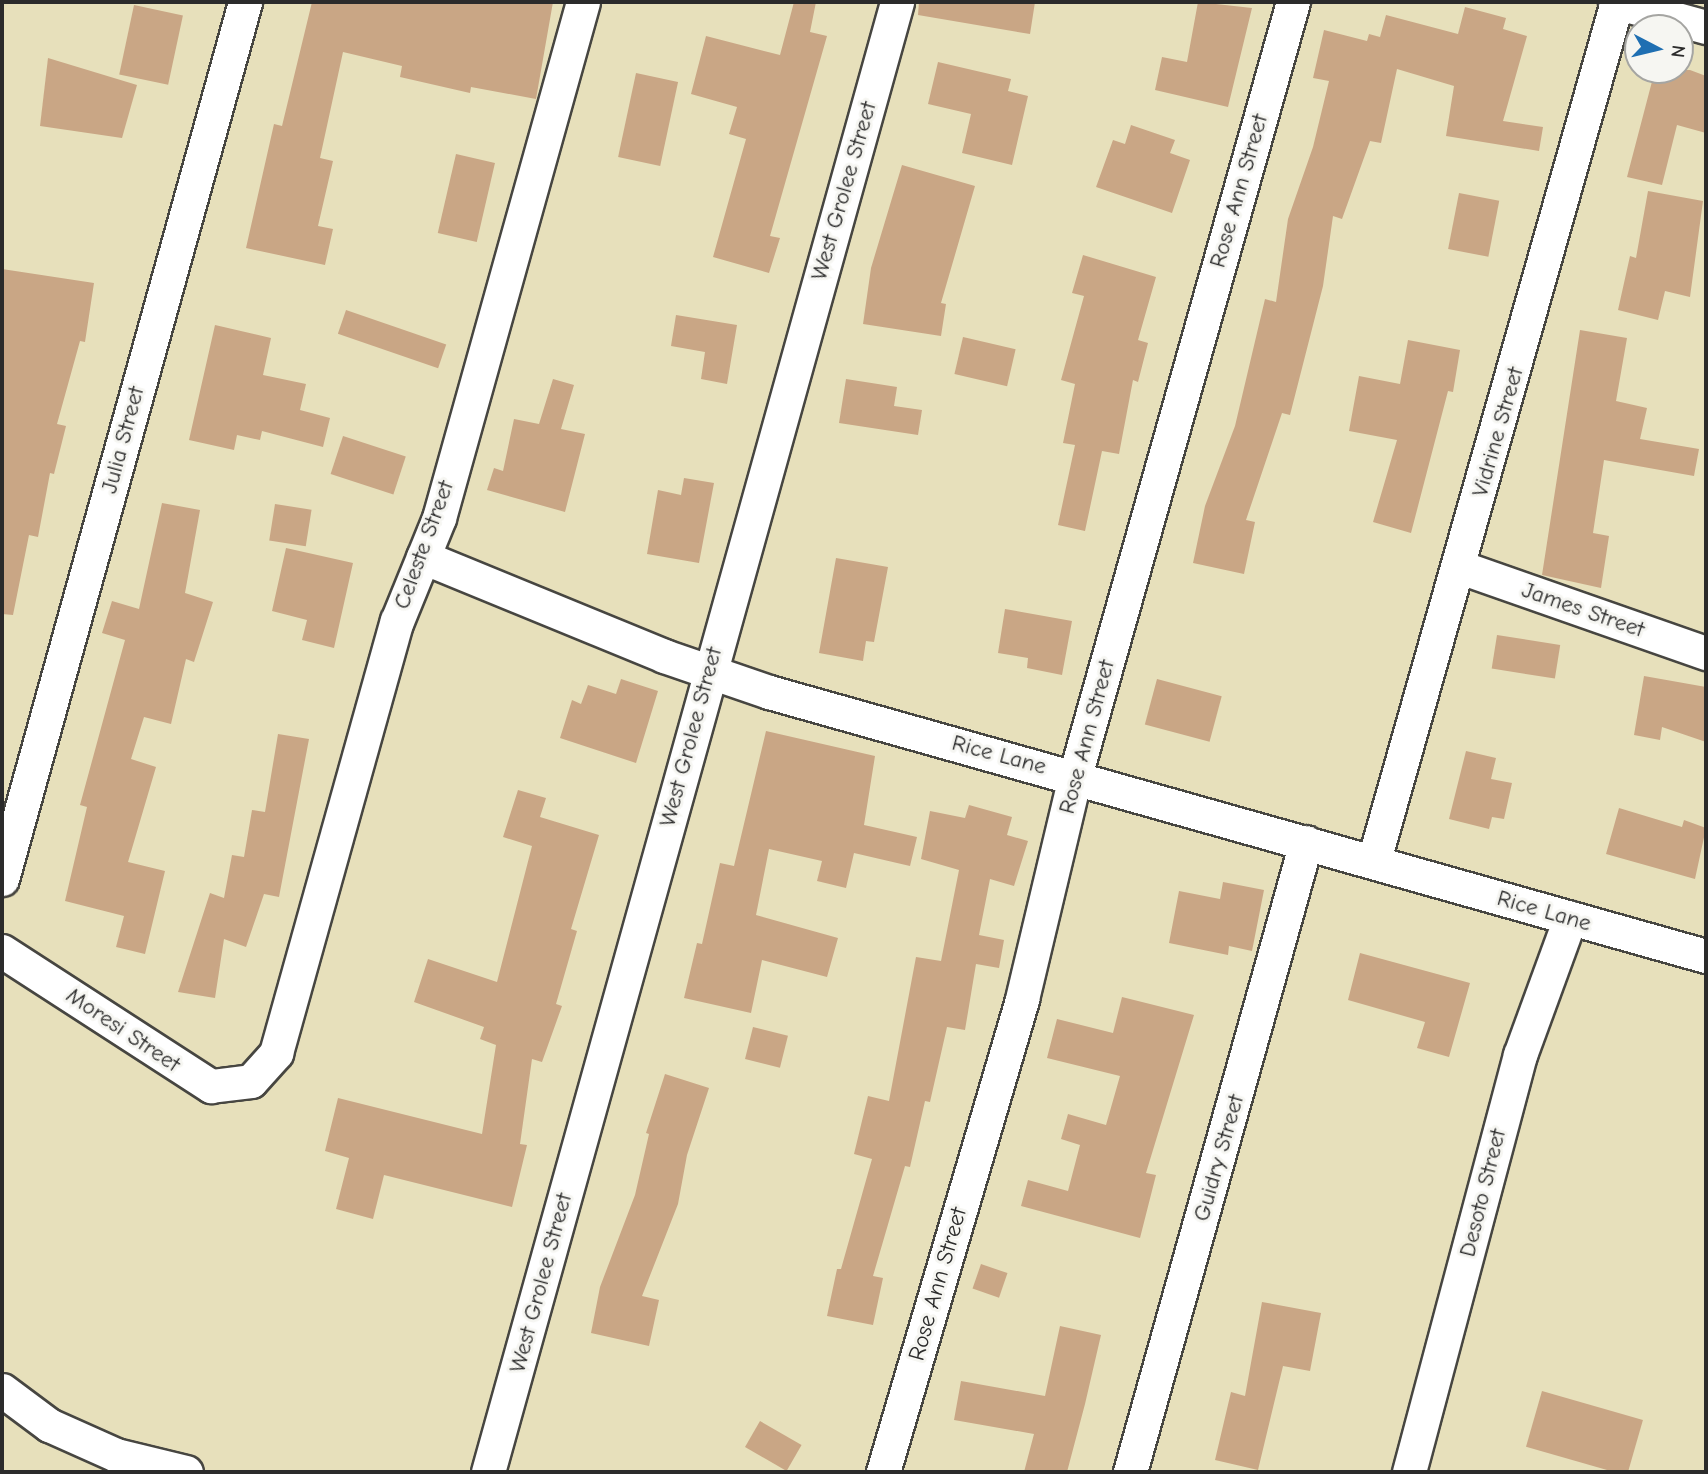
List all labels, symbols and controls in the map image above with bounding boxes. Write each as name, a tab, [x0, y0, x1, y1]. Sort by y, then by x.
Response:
north arrow	[1624, 14, 1694, 84]
text: N	[1666, 44, 1690, 59]
street label: West Grolee Street	[805, 99, 883, 283]
street label: Rose Ann Street	[1204, 111, 1274, 271]
street label: Vidrine Street	[1466, 364, 1530, 500]
street label: Julia Street	[95, 383, 151, 497]
street label: Celeste Street	[388, 477, 460, 613]
street label: James Street	[1518, 576, 1648, 644]
street label: West Grolee Street	[654, 644, 728, 830]
street label: Rose Ann Street	[1053, 657, 1121, 817]
street label: Rice Lane	[949, 729, 1049, 781]
street label: Rice Lane	[1494, 884, 1594, 938]
street label: Moresi Street	[61, 982, 185, 1078]
street label: Guidry Street	[1188, 1092, 1250, 1224]
street label: Desoto Street	[1454, 1126, 1512, 1260]
street label: West Grolee Street	[504, 1190, 578, 1376]
street label: Rose Ann Street	[903, 1204, 973, 1364]

